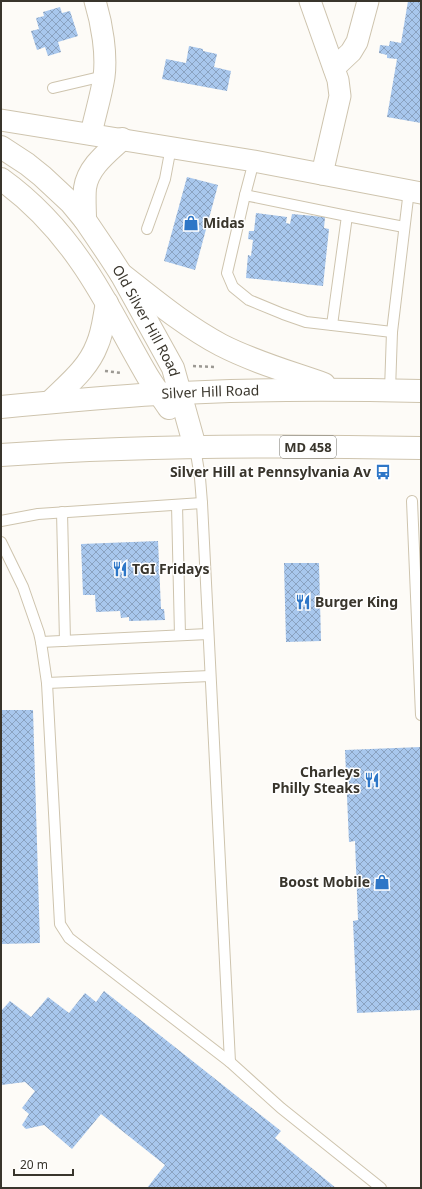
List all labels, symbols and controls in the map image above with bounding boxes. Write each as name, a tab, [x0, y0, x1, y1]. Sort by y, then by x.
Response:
place label: Midas	[203, 213, 245, 232]
shop icon: Midas	[182, 214, 200, 232]
street label: Old Silver Hill Road	[108, 261, 185, 378]
street label: Silver Hill Road	[161, 380, 260, 403]
road number: MD 458	[280, 436, 336, 458]
place label: Silver Hill at Pennsylvania Av	[170, 462, 371, 481]
bus stop icon: Silver Hill at Pennsylvania Av	[374, 463, 392, 481]
place label: TGI Fridays	[132, 559, 209, 578]
restaurant icon: TGI Fridays	[111, 560, 129, 578]
place label: Burger King	[315, 592, 398, 611]
restaurant icon: Burger King	[294, 593, 312, 611]
place label: Charleys Philly Steaks	[272, 762, 360, 797]
restaurant icon: Charleys Philly Steaks	[363, 771, 381, 789]
place label: Boost Mobile	[279, 872, 370, 891]
shop icon: Boost Mobile	[373, 873, 391, 891]
scale bar	[14, 1151, 73, 1177]
text: 20 m	[20, 1156, 48, 1173]

